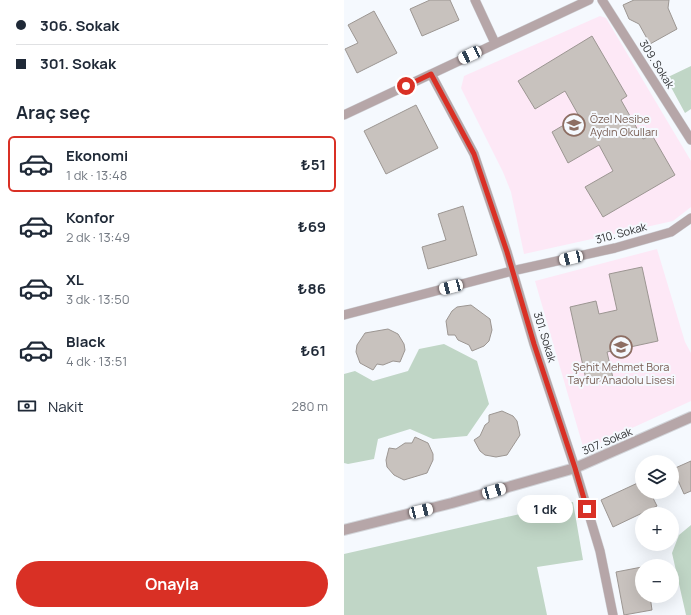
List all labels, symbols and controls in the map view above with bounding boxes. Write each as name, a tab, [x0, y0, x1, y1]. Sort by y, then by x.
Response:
text: 306. Sokak	[40, 15, 119, 36]
street label: 309. Sokak	[637, 37, 679, 91]
car	[457, 44, 483, 66]
text: 301. Sokak	[40, 53, 116, 74]
route start	[397, 77, 415, 95]
text: Araç seç	[16, 100, 90, 124]
place label: Özel Nesibe Aydın Okulları	[590, 111, 658, 139]
school or university icon: Özel Nesibe Aydın Okulları	[561, 112, 587, 138]
text: Ekonomi	[66, 145, 128, 166]
icon: car	[18, 146, 54, 182]
text: ₺51	[301, 154, 326, 175]
text: 1 dk · 13:48	[66, 166, 127, 184]
text: Konfor	[66, 207, 114, 228]
icon: car	[18, 208, 54, 244]
text: ₺69	[298, 216, 326, 237]
street label: 310. Sokak	[594, 218, 649, 247]
text: 2 dk · 13:49	[66, 228, 130, 246]
car	[558, 249, 584, 267]
text: XL	[66, 269, 84, 290]
icon: car	[18, 270, 54, 306]
text: ₺86	[298, 278, 326, 299]
car	[438, 278, 464, 296]
text: 3 dk · 13:50	[66, 290, 130, 308]
street label: 301. Sokak	[531, 310, 560, 364]
text: Black	[66, 331, 105, 352]
icon: car	[18, 332, 54, 368]
school or university icon: Şehit Mehmet Bora Tayfur Anadolu Lisesi	[608, 334, 634, 360]
text: ₺61	[300, 340, 326, 361]
text: 4 dk · 13:51	[66, 352, 127, 370]
place label: Şehit Mehmet Bora Tayfur Anadolu Lisesi	[567, 359, 675, 387]
icon: cash	[16, 395, 38, 417]
text: Nakit	[48, 396, 84, 417]
text: 280 m	[291, 397, 328, 415]
street label: 307. Sokak	[580, 423, 635, 458]
map controls	[635, 455, 679, 603]
button: layers	[635, 455, 679, 499]
car	[481, 482, 507, 500]
callout: 1 dk	[517, 495, 573, 523]
text: 1 dk	[533, 500, 557, 518]
route end	[578, 500, 596, 518]
car	[408, 502, 434, 520]
button: +	[635, 507, 679, 551]
button: −	[635, 559, 679, 603]
button: Onayla	[16, 561, 328, 607]

